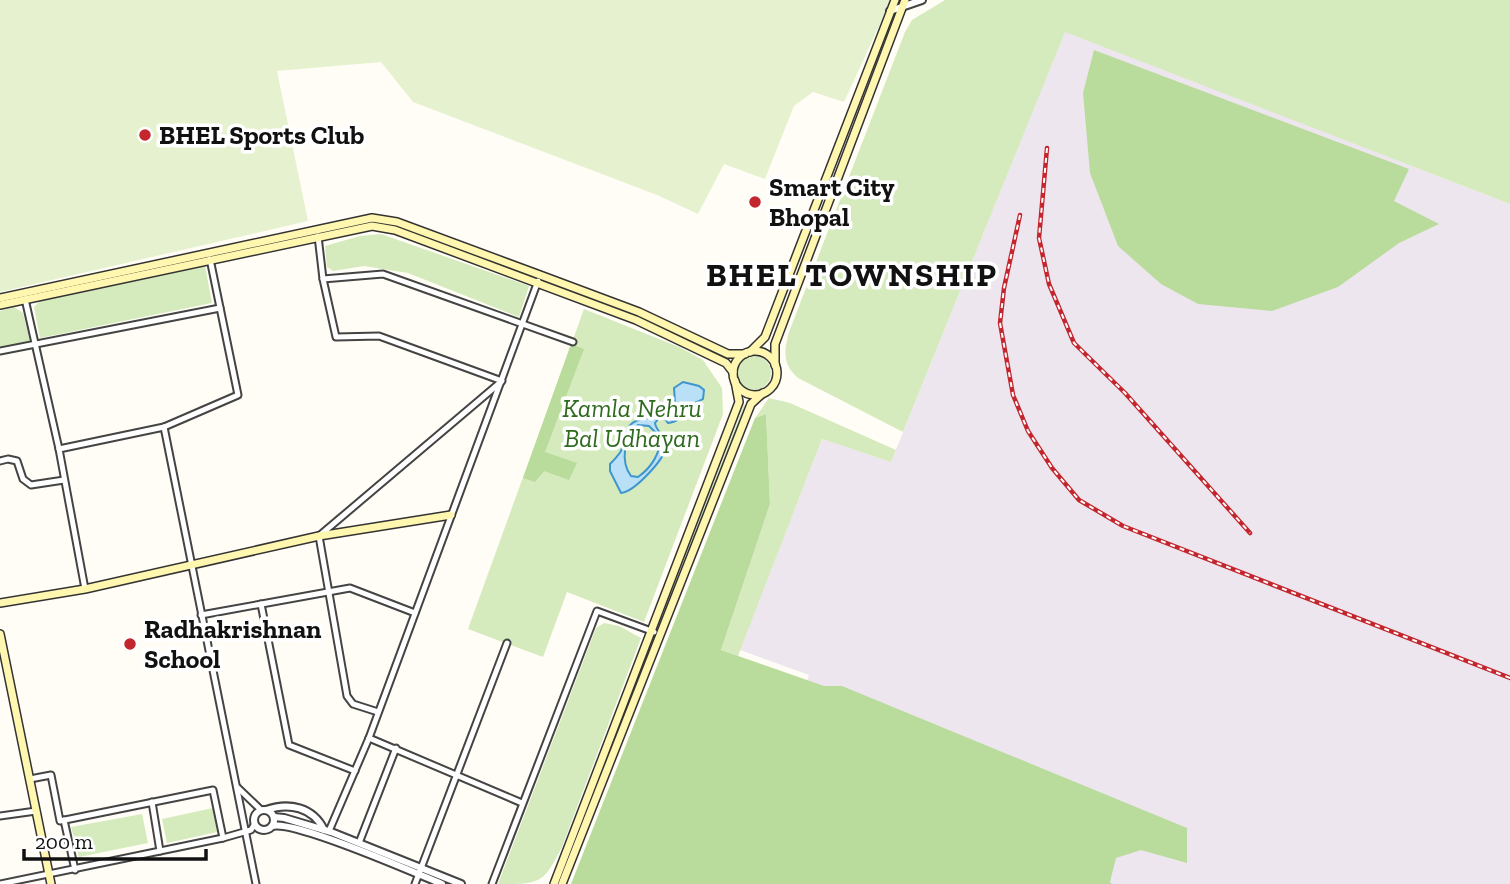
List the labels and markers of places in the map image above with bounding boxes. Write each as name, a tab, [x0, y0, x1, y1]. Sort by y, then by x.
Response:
place label: BHEL Sports Club	[159, 119, 364, 151]
marker: BHEL Sports Club	[137, 127, 153, 143]
place label: Smart City Bhopal	[769, 171, 895, 233]
marker: Smart City Bhopal	[747, 194, 763, 210]
place label: Radhakrishnan School	[144, 613, 322, 675]
marker: Radhakrishnan School	[122, 636, 138, 652]

